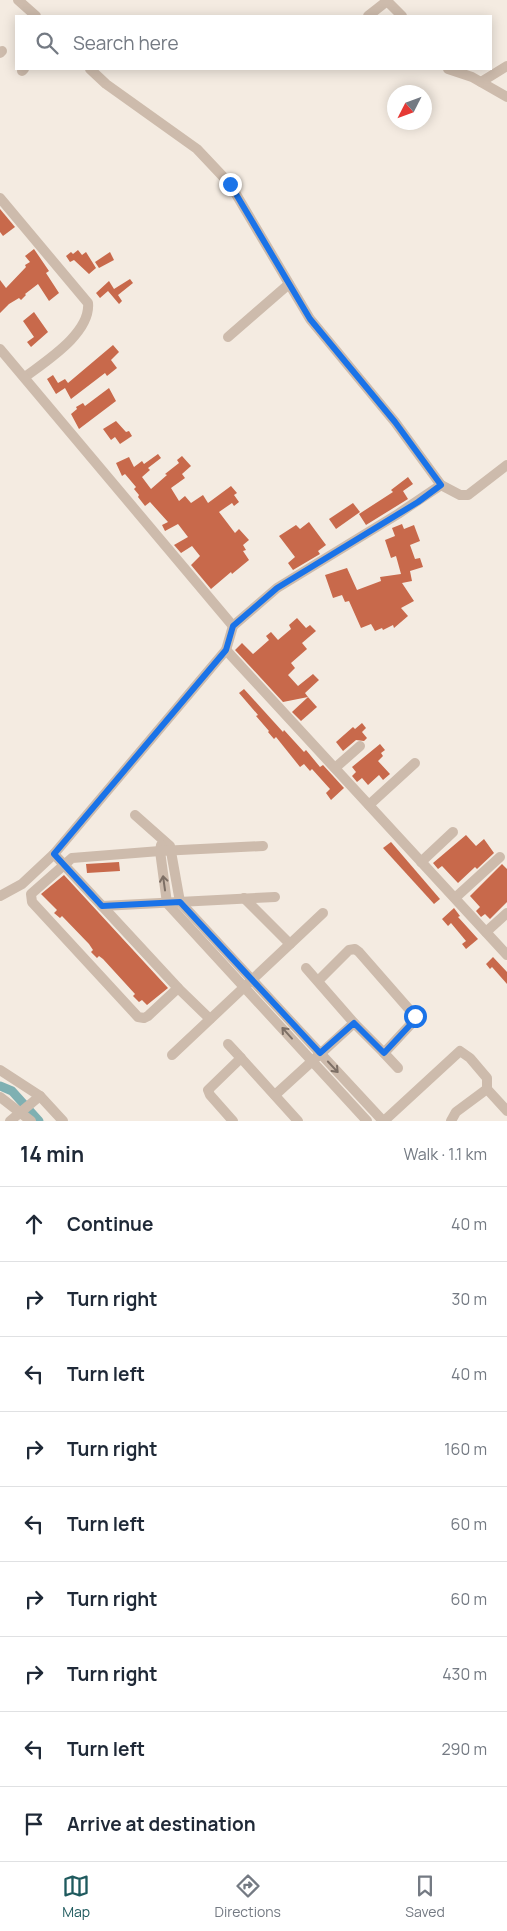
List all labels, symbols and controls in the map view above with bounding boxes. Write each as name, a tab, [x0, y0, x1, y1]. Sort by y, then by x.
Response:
search box	[15, 15, 492, 70]
icon: search	[33, 29, 61, 57]
text: Search here	[73, 30, 179, 56]
north arrow	[387, 85, 432, 130]
route end	[219, 173, 242, 196]
one-way arrow	[159, 875, 169, 891]
route start	[404, 1005, 427, 1028]
one-way arrow	[281, 1027, 293, 1040]
one-way arrow	[327, 1060, 339, 1073]
text: 14 min	[20, 1140, 84, 1168]
text: Walk · 1.1 km	[403, 1143, 487, 1165]
icon: ahead	[20, 1210, 48, 1238]
text: Continue	[67, 1211, 153, 1237]
text: 40 m	[451, 1213, 487, 1235]
icon: right	[20, 1285, 48, 1313]
text: Turn right	[67, 1286, 157, 1312]
text: 30 m	[452, 1288, 487, 1310]
icon: left	[20, 1360, 48, 1388]
text: Turn left	[67, 1361, 145, 1387]
text: 40 m	[451, 1363, 487, 1385]
icon: right	[20, 1435, 48, 1463]
text: Turn right	[67, 1436, 157, 1462]
text: 160 m	[444, 1438, 487, 1460]
icon: left	[20, 1510, 48, 1538]
text: Turn left	[67, 1511, 145, 1537]
text: 60 m	[451, 1513, 487, 1535]
icon: right	[20, 1585, 48, 1613]
text: Turn right	[67, 1586, 157, 1612]
text: 60 m	[451, 1588, 487, 1610]
icon: right	[20, 1660, 48, 1688]
text: Turn right	[67, 1661, 157, 1687]
text: 430 m	[442, 1663, 487, 1685]
icon: left	[20, 1735, 48, 1763]
text: Turn left	[67, 1736, 145, 1762]
text: 290 m	[441, 1738, 487, 1760]
icon: arrive	[20, 1810, 48, 1838]
text: Arrive at destination	[67, 1811, 256, 1837]
tab: Map	[62, 1872, 90, 1921]
tab: Directions	[215, 1872, 281, 1921]
tab: Saved	[405, 1872, 445, 1921]

